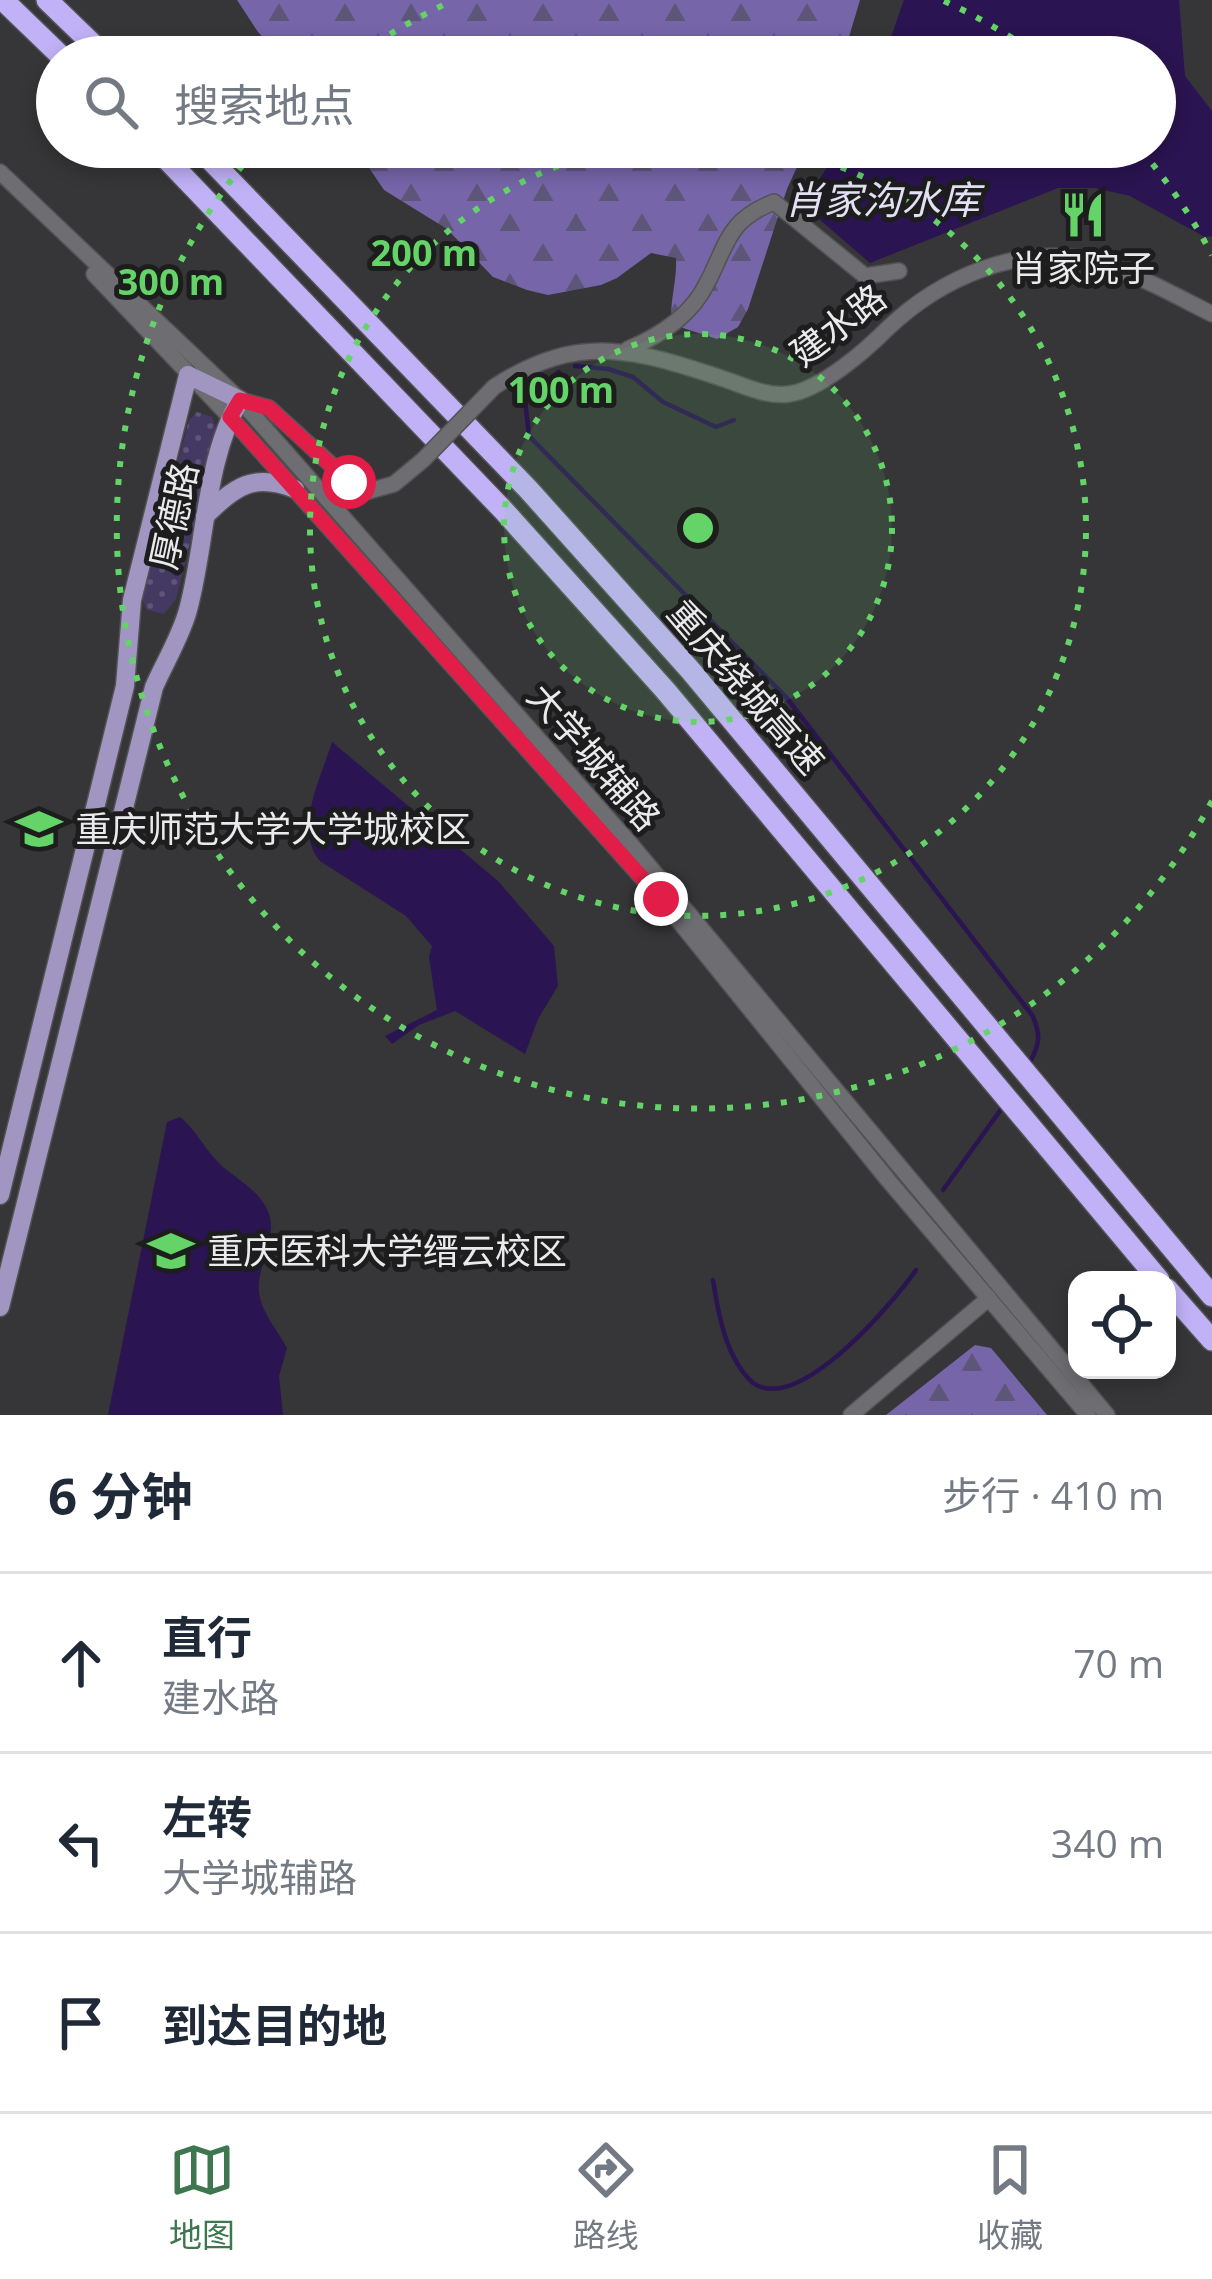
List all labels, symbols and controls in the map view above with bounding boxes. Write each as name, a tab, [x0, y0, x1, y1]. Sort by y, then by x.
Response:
search box	[36, 36, 1176, 168]
icon: search	[78, 69, 144, 135]
text: 搜索地点	[174, 74, 354, 135]
water label: 肖家沟水库	[784, 172, 985, 225]
restaurant icon: 肖家院子	[1058, 190, 1108, 240]
text: 200 m	[371, 228, 477, 277]
place label: 肖家院子	[1011, 243, 1155, 292]
text: 300 m	[118, 257, 224, 306]
street label: 建水路	[780, 273, 896, 377]
text: 100 m	[508, 365, 614, 414]
route start	[322, 455, 376, 509]
street label: 厚德路	[138, 458, 209, 574]
centre of rings	[677, 507, 719, 549]
street label: 重庆绕城高速	[657, 589, 836, 784]
street label: 大学城辅路	[517, 673, 672, 841]
school or university icon: 重庆师范大学大学城校区	[14, 804, 64, 854]
place label: 重庆师范大学大学城校区	[75, 804, 471, 853]
route end	[634, 872, 688, 926]
school or university icon: 重庆医科大学缙云校区	[146, 1226, 196, 1276]
place label: 重庆医科大学缙云校区	[207, 1226, 567, 1275]
map controls	[1068, 1271, 1176, 1379]
button: locate	[1068, 1271, 1176, 1379]
text: 6 分钟	[48, 1460, 192, 1530]
text: 步行 · 410 m	[942, 1468, 1164, 1521]
text: 直行	[162, 1606, 252, 1667]
icon: ahead	[48, 1630, 114, 1696]
text: 70 m	[1073, 1636, 1164, 1689]
text: 建水路	[162, 1670, 279, 1723]
text: 左转	[162, 1786, 252, 1847]
icon: left	[48, 1810, 114, 1876]
text: 340 m	[1051, 1816, 1164, 1869]
text: 大学城辅路	[162, 1850, 357, 1903]
icon: arrive	[48, 1990, 114, 2056]
text: 到达目的地	[162, 1994, 387, 2055]
tab: 地图	[169, 2137, 235, 2257]
tab: 路线	[573, 2137, 639, 2257]
tab: 收藏	[977, 2137, 1043, 2257]

